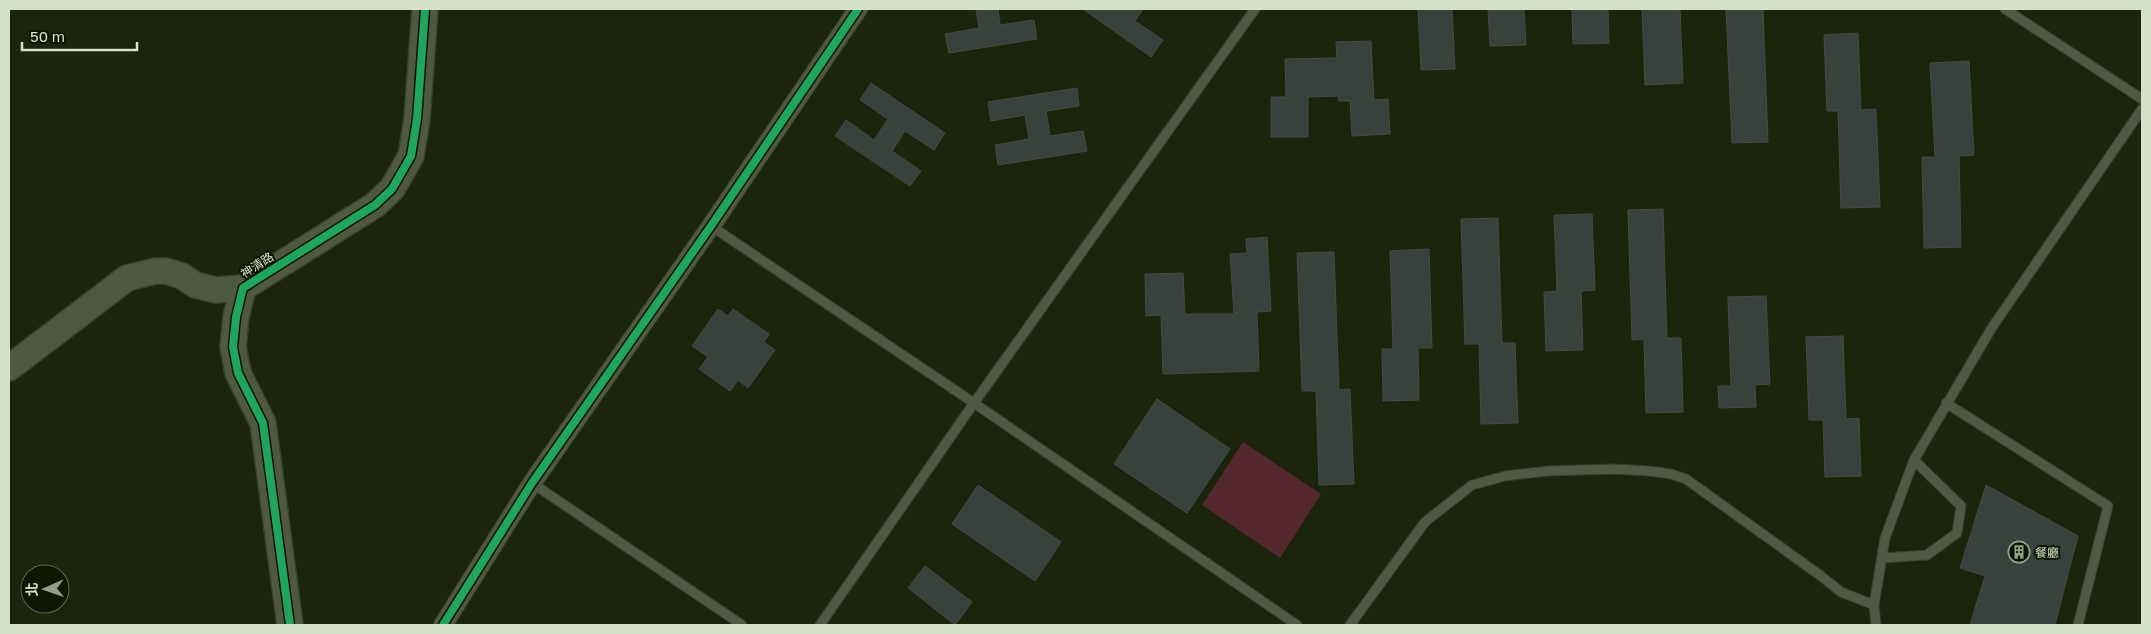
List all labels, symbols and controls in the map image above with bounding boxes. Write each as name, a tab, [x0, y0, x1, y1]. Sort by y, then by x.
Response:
scale bar	[22, 20, 138, 52]
text: 50 m	[30, 27, 65, 45]
street label: 神清路	[238, 249, 276, 281]
building icon: 餐廳	[2007, 540, 2031, 564]
place label: 餐廳	[2035, 545, 2059, 560]
north arrow	[20, 564, 70, 614]
text: 北	[23, 582, 40, 597]

